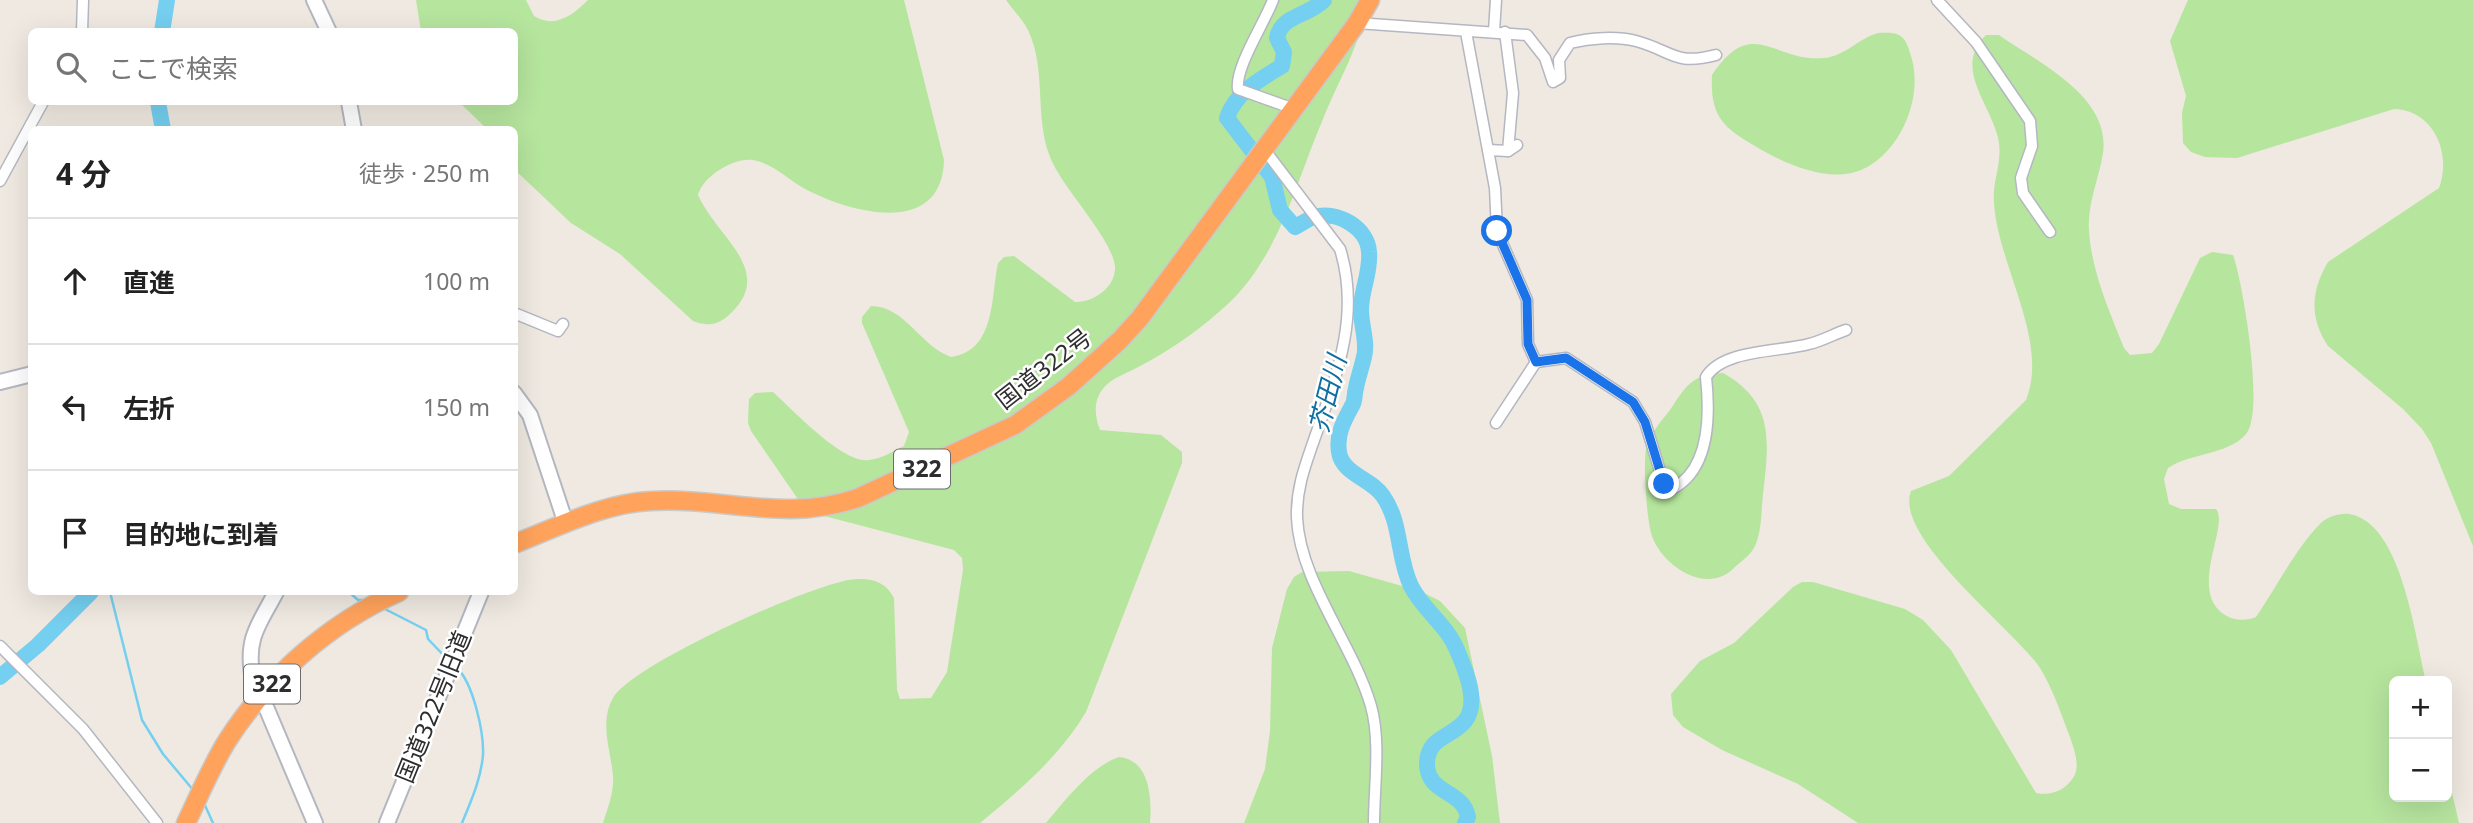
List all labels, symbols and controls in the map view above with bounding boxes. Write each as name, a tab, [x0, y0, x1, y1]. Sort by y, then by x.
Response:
search box	[28, 28, 518, 105]
icon: search	[52, 48, 90, 86]
text: ここで検索	[108, 50, 238, 86]
text: 4 分	[56, 153, 111, 194]
text: 徒歩 · 250 m	[359, 157, 490, 189]
route start	[1481, 215, 1512, 246]
icon: ahead	[56, 262, 94, 300]
text: 直進	[123, 264, 175, 300]
text: 100 m	[423, 265, 490, 297]
street label: 国道322号	[988, 320, 1098, 416]
water label: 芥田川	[1300, 349, 1355, 436]
icon: left	[56, 388, 94, 426]
text: 左折	[123, 390, 175, 426]
text: 150 m	[423, 391, 490, 423]
road number: 322	[894, 449, 950, 489]
route end	[1648, 468, 1679, 499]
icon: arrive	[56, 514, 94, 552]
text: 目的地に到着	[123, 516, 279, 552]
street label: 国道322号旧道	[387, 626, 478, 787]
road number: 322	[244, 664, 300, 704]
map controls	[2389, 676, 2452, 802]
button: +	[2389, 676, 2452, 739]
button: −	[2389, 739, 2452, 802]

